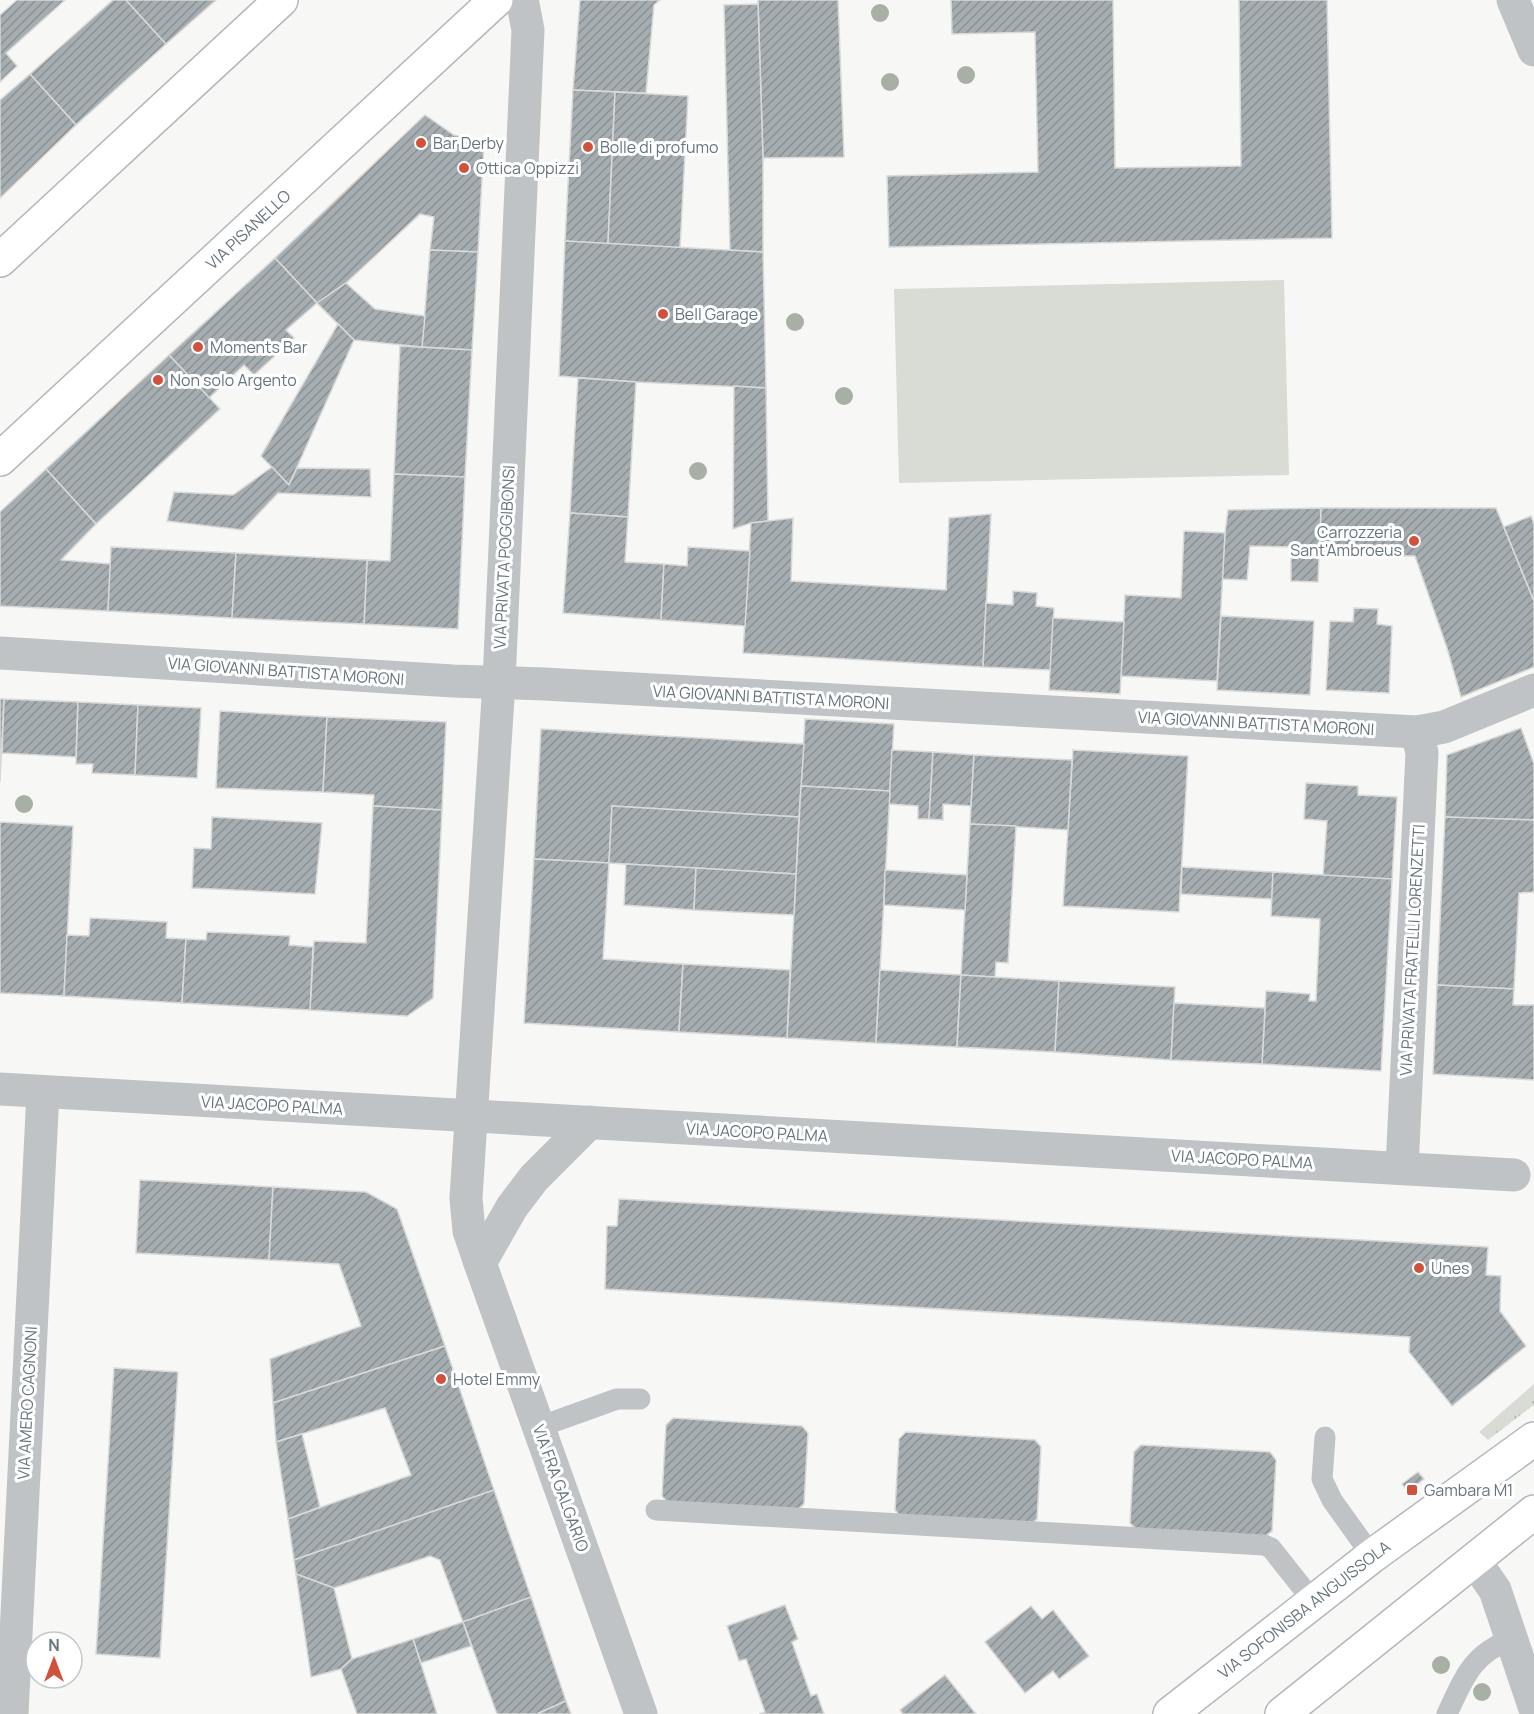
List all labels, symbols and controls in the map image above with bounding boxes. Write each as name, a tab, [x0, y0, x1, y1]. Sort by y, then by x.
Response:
place label: Bar Derby	[433, 132, 505, 154]
marker: Bar Derby	[414, 136, 428, 150]
place label: Bolle di profumo	[600, 136, 718, 158]
marker: Bolle di profumo	[581, 140, 595, 154]
place label: Ottica Oppizzi	[476, 157, 579, 179]
marker: Ottica Oppizzi	[457, 161, 471, 175]
street label: VIA PISANELLO	[201, 184, 295, 274]
place label: Bell Garage	[675, 303, 758, 325]
marker: Bell Garage	[656, 307, 670, 321]
place label: Moments Bar	[210, 336, 308, 358]
marker: Moments Bar	[191, 340, 205, 354]
place label: Non solo Argento	[170, 369, 297, 391]
marker: Non solo Argento	[151, 373, 165, 387]
street label: VIA PRIVATA POGGIBONSI	[488, 465, 520, 649]
place label: Carrozzeria Sant'Ambroeus	[1290, 521, 1402, 561]
marker: Carrozzeria Sant'Ambroeus	[1407, 534, 1421, 548]
street label: VIA GIOVANNI BATTISTA MORONI	[167, 652, 405, 690]
street label: VIA GIOVANNI BATTISTA MORONI	[652, 680, 890, 714]
street label: VIA GIOVANNI BATTISTA MORONI	[1137, 706, 1375, 740]
street label: VIA PRIVATA FRATELLI LORENZETTI	[1394, 824, 1430, 1076]
street label: VIA JACOPO PALMA	[201, 1090, 343, 1120]
street label: VIA JACOPO PALMA	[686, 1117, 828, 1147]
street label: VIA JACOPO PALMA	[1171, 1144, 1313, 1174]
place label: Unes	[1431, 1257, 1469, 1279]
marker: Unes	[1412, 1261, 1426, 1275]
street label: VIA AMERO CAGNONI	[12, 1326, 42, 1480]
place label: Hotel Emmy	[453, 1368, 541, 1390]
marker: Hotel Emmy	[434, 1372, 448, 1386]
street label: VIA FRA GALGARIO	[528, 1421, 594, 1555]
place label: Gambara M1	[1424, 1479, 1513, 1501]
marker: Gambara M1	[1405, 1483, 1419, 1497]
street label: VIA SOFONISBA ANGUISSOLA	[1213, 1535, 1395, 1683]
north arrow	[24, 1630, 84, 1690]
text: N	[48, 1634, 60, 1656]

